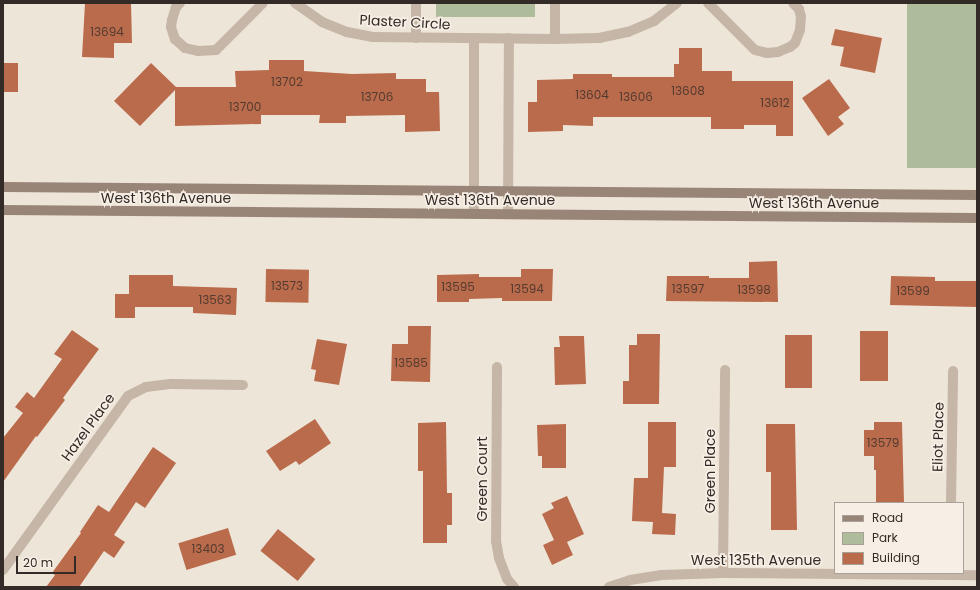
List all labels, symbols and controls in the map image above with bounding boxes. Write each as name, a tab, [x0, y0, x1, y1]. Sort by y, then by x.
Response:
street label: Plaster Circle	[359, 11, 451, 33]
house number: 13694	[90, 25, 124, 39]
house number: 13702	[271, 75, 303, 89]
house number: 13608	[671, 84, 705, 98]
house number: 13604	[575, 88, 609, 102]
house number: 13706	[361, 90, 393, 104]
house number: 13606	[619, 90, 653, 104]
house number: 13612	[760, 96, 790, 110]
house number: 13700	[229, 100, 261, 114]
street label: West 136th Avenue	[101, 190, 231, 206]
street label: West 136th Avenue	[425, 192, 555, 208]
street label: West 136th Avenue	[749, 195, 879, 211]
house number: 13573	[271, 279, 303, 293]
house number: 13595	[441, 280, 475, 294]
house number: 13594	[510, 282, 544, 296]
house number: 13597	[672, 282, 704, 296]
house number: 13598	[737, 283, 771, 297]
house number: 13599	[896, 284, 930, 298]
house number: 13563	[198, 293, 232, 307]
house number: 13585	[394, 356, 428, 370]
street label: Hazel Place	[58, 390, 118, 464]
street label: Eliot Place	[929, 402, 947, 472]
street label: Green Place	[702, 429, 718, 513]
street label: Green Court	[474, 436, 490, 522]
house number: 13579	[867, 436, 899, 450]
legend	[834, 502, 964, 574]
text: Road	[872, 509, 903, 526]
text: Park	[872, 529, 898, 546]
house number: 13403	[191, 542, 225, 556]
scale bar	[18, 548, 78, 574]
text: Building	[872, 549, 920, 566]
street label: West 135th Avenue	[691, 552, 821, 568]
text: 20 m	[23, 554, 53, 571]

